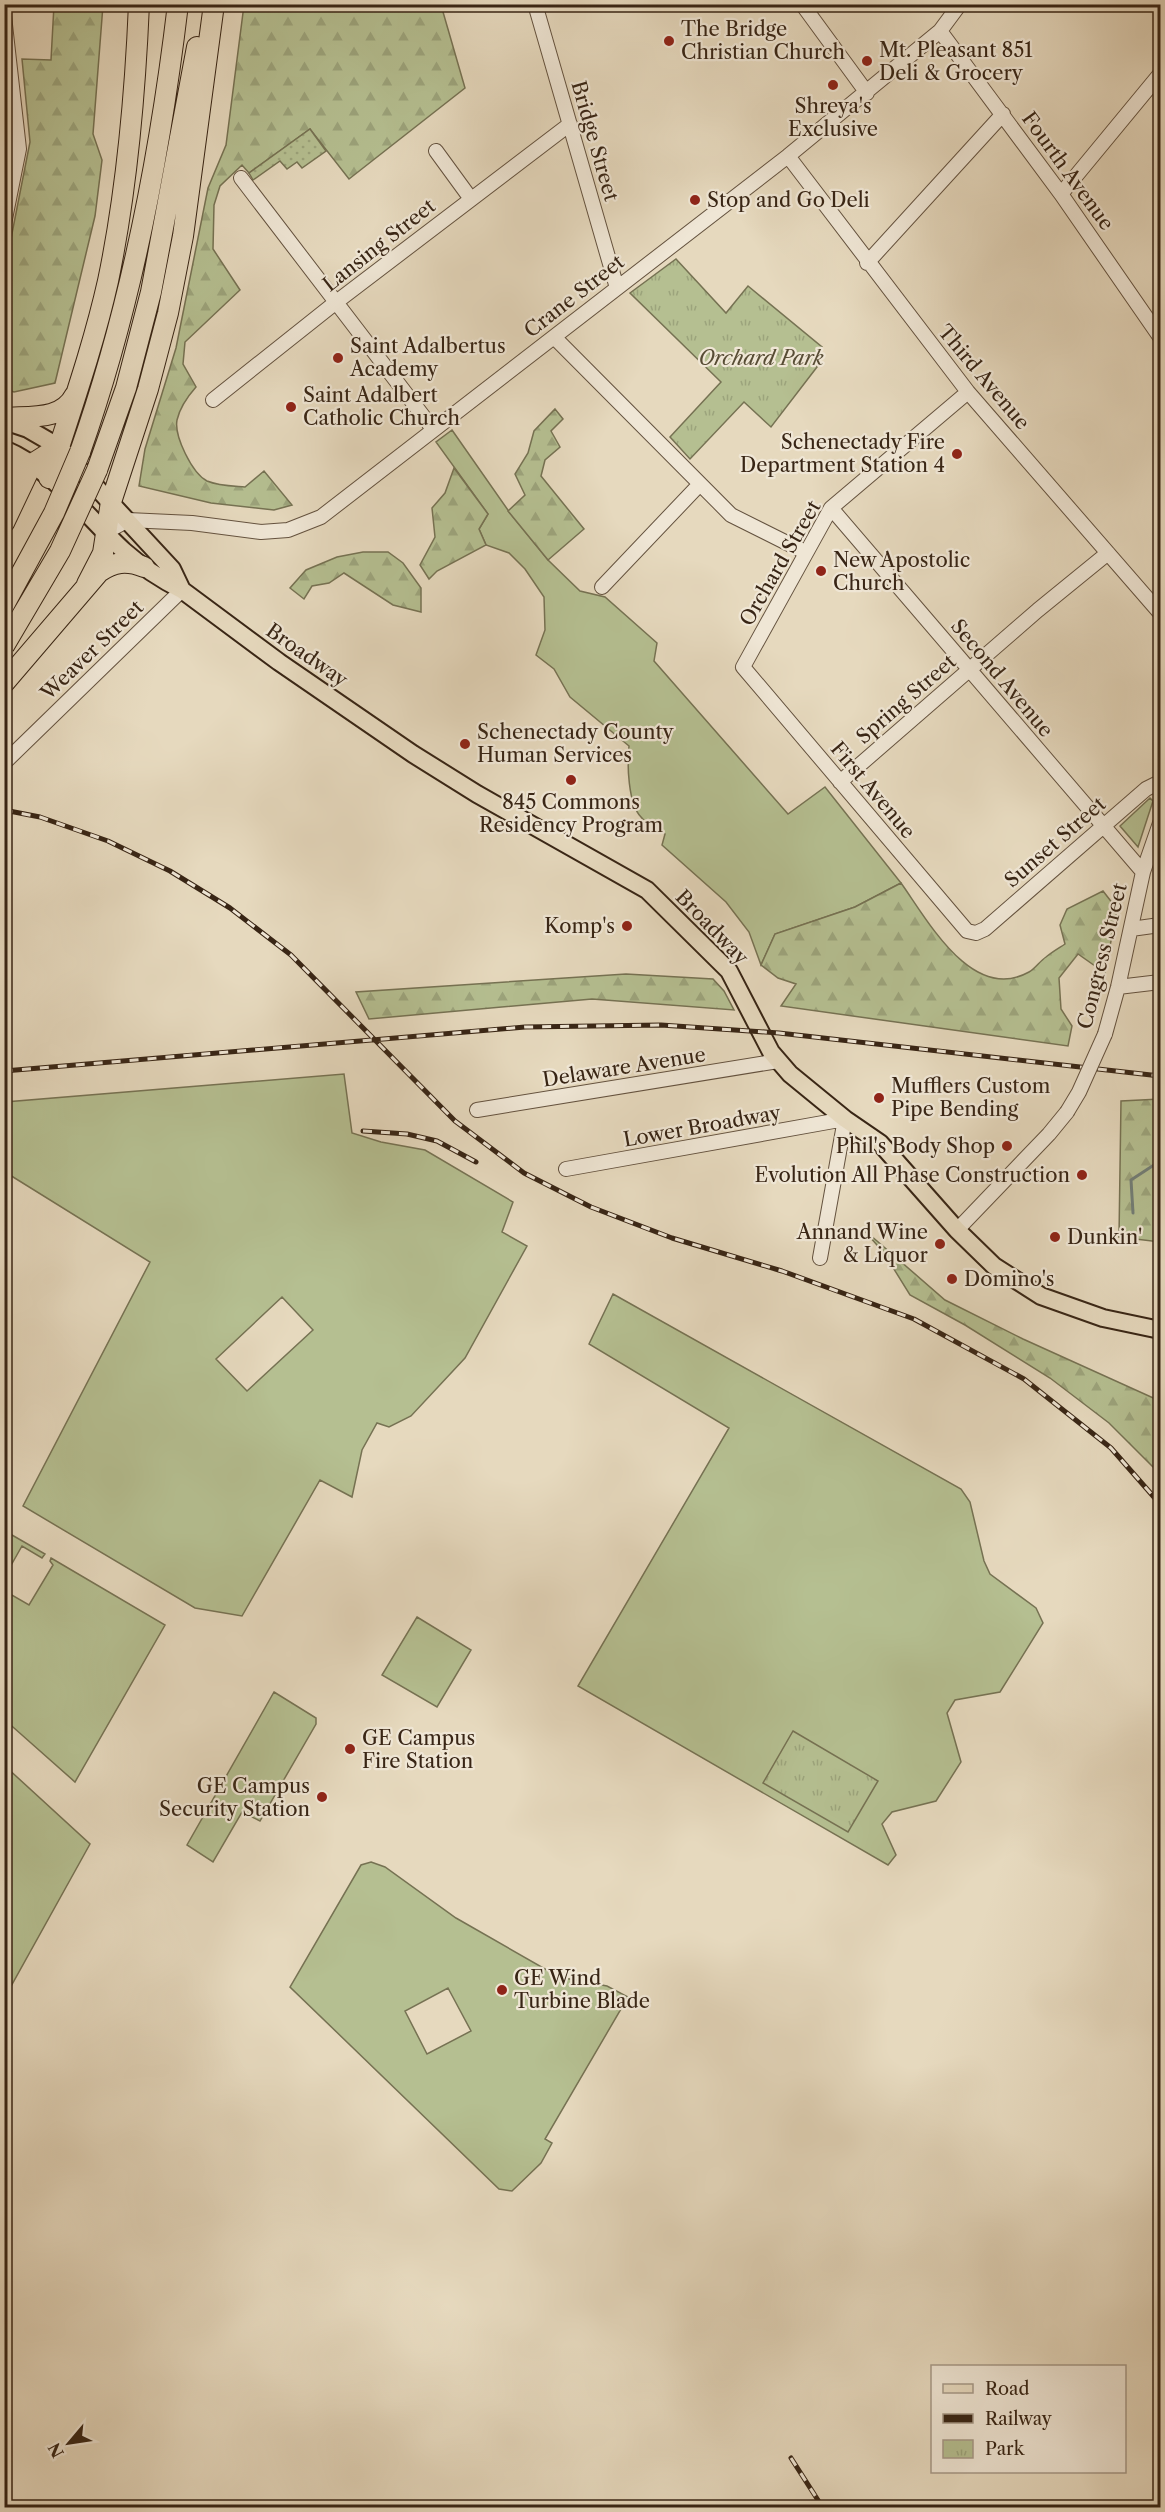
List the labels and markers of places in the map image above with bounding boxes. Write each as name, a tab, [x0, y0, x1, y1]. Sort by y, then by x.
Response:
place label: The Bridge Christian Church	[681, 17, 846, 64]
marker: The Bridge Christian Church	[662, 34, 676, 48]
place label: Mt. Pleasant 851 Deli & Grocery	[879, 38, 1033, 85]
marker: Mt. Pleasant 851 Deli & Grocery	[860, 54, 874, 68]
marker: Shreya's Exclusive	[826, 78, 840, 92]
place label: Shreya's Exclusive	[788, 94, 878, 141]
place label: Stop and Go Deli	[707, 188, 870, 212]
marker: Stop and Go Deli	[688, 193, 702, 207]
place label: Saint Adalbertus Academy	[349, 334, 506, 381]
marker: Saint Adalbertus Academy	[331, 351, 345, 365]
place label: Saint Adalbert Catholic Church	[303, 383, 461, 430]
marker: Saint Adalbert Catholic Church	[284, 400, 298, 414]
place label: Schenectady Fire Department Station 4	[740, 430, 945, 477]
marker: Schenectady Fire Department Station 4	[950, 447, 964, 461]
place label: New Apostolic Church	[833, 548, 970, 595]
marker: New Apostolic Church	[814, 564, 828, 578]
place label: Schenectady County Human Services	[477, 720, 674, 767]
marker: Schenectady County Human Services	[458, 737, 472, 751]
marker: 845 Commons Residency Program	[564, 773, 578, 787]
place label: 845 Commons Residency Program	[479, 790, 663, 837]
place label: Komp's	[544, 914, 615, 938]
marker: Komp's	[620, 919, 634, 933]
place label: Mufflers Custom Pipe Bending	[891, 1074, 1051, 1121]
marker: Mufflers Custom Pipe Bending	[872, 1091, 886, 1105]
place label: Phil's Body Shop	[836, 1134, 995, 1158]
marker: Phil's Body Shop	[1000, 1139, 1014, 1153]
place label: Evolution All Phase Construction	[754, 1163, 1070, 1187]
marker: Evolution All Phase Construction	[1075, 1168, 1089, 1182]
place label: Annand Wine & Liquor	[796, 1220, 929, 1267]
place label: Dunkin'	[1067, 1225, 1142, 1249]
marker: Dunkin'	[1048, 1230, 1062, 1244]
marker: Annand Wine & Liquor	[933, 1237, 947, 1251]
place label: Domino's	[964, 1267, 1055, 1291]
marker: Domino's	[945, 1272, 959, 1286]
place label: GE Campus Fire Station	[362, 1726, 475, 1773]
marker: GE Campus Fire Station	[343, 1742, 357, 1756]
place label: GE Campus Security Station	[159, 1774, 310, 1821]
marker: GE Campus Security Station	[315, 1790, 329, 1804]
place label: GE Wind Turbine Blade	[514, 1966, 650, 2013]
marker: GE Wind Turbine Blade	[495, 1983, 509, 1997]

